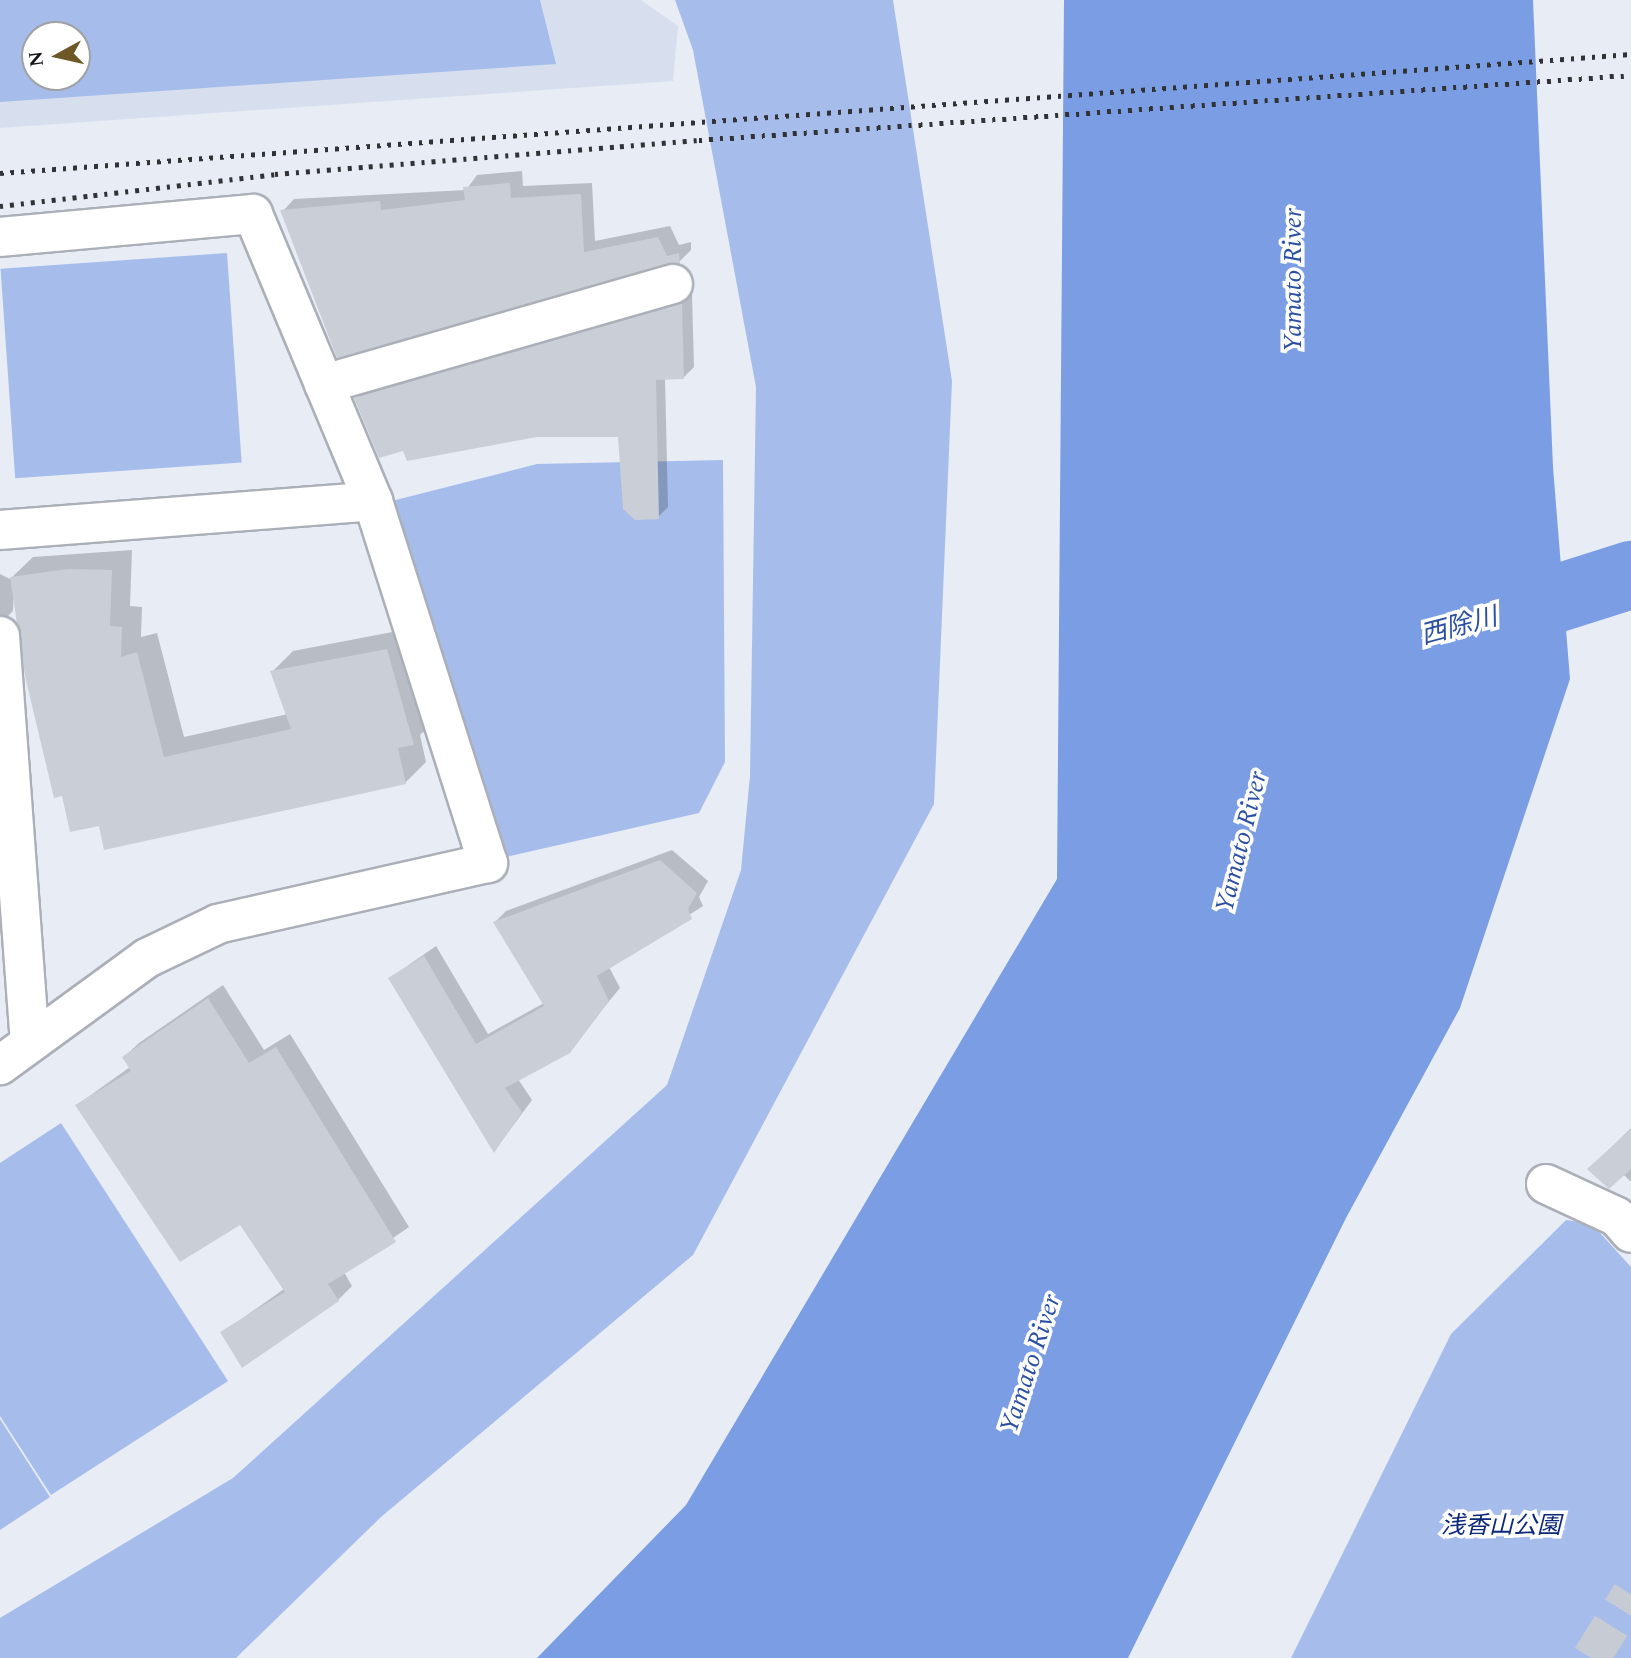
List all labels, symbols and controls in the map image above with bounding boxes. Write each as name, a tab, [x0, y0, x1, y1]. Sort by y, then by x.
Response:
north arrow	[21, 21, 91, 91]
text: N	[21, 49, 52, 68]
water label: Yamato River	[1278, 208, 1310, 352]
water label: 西除川	[1417, 602, 1501, 652]
water label: Yamato River	[1209, 768, 1275, 916]
water label: Yamato River	[994, 1291, 1068, 1437]
park label: 浅香山公園	[1441, 1513, 1561, 1541]

